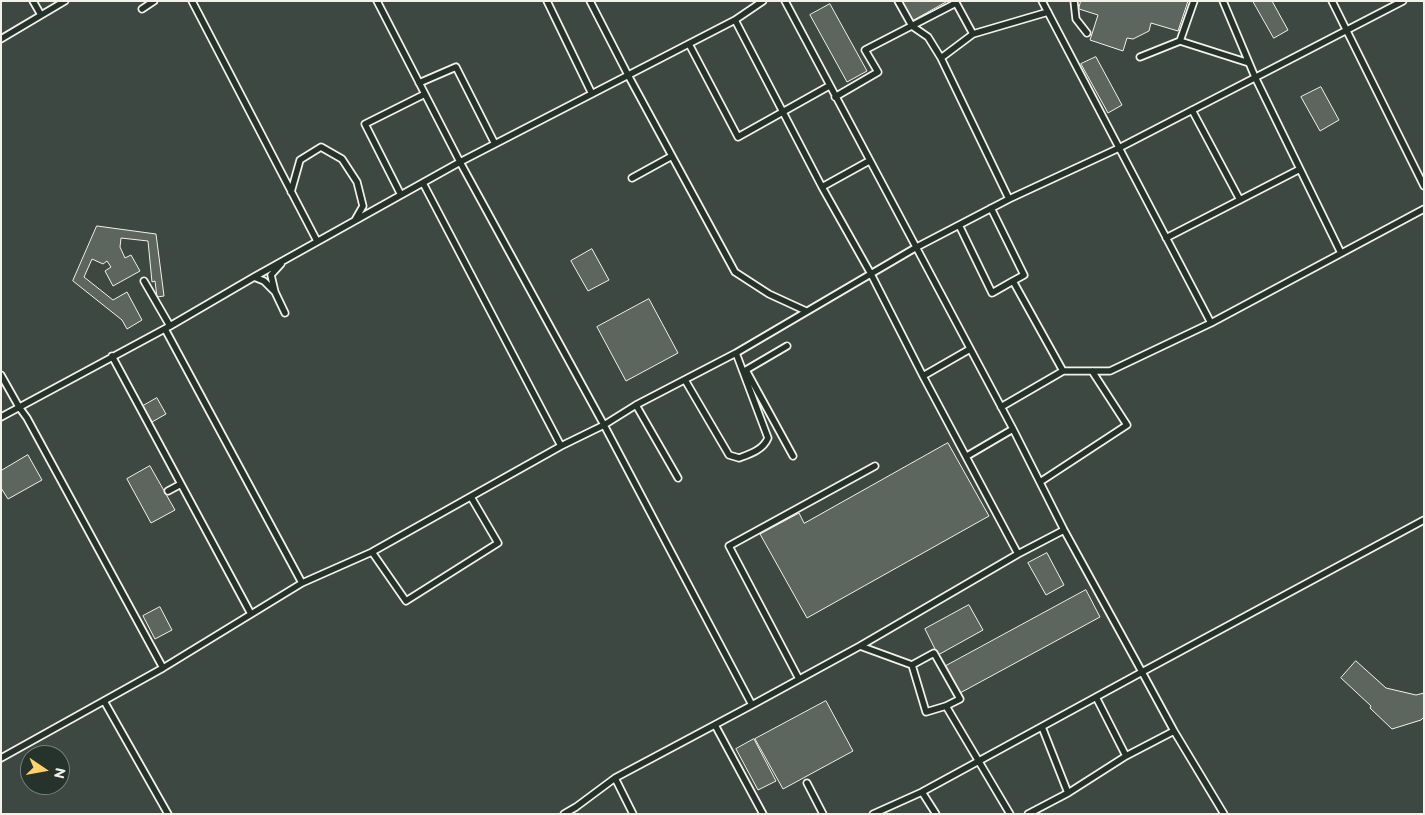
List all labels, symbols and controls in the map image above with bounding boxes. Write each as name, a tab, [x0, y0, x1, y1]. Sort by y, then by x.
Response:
north arrow	[20, 745, 70, 795]
text: N	[50, 766, 69, 780]

